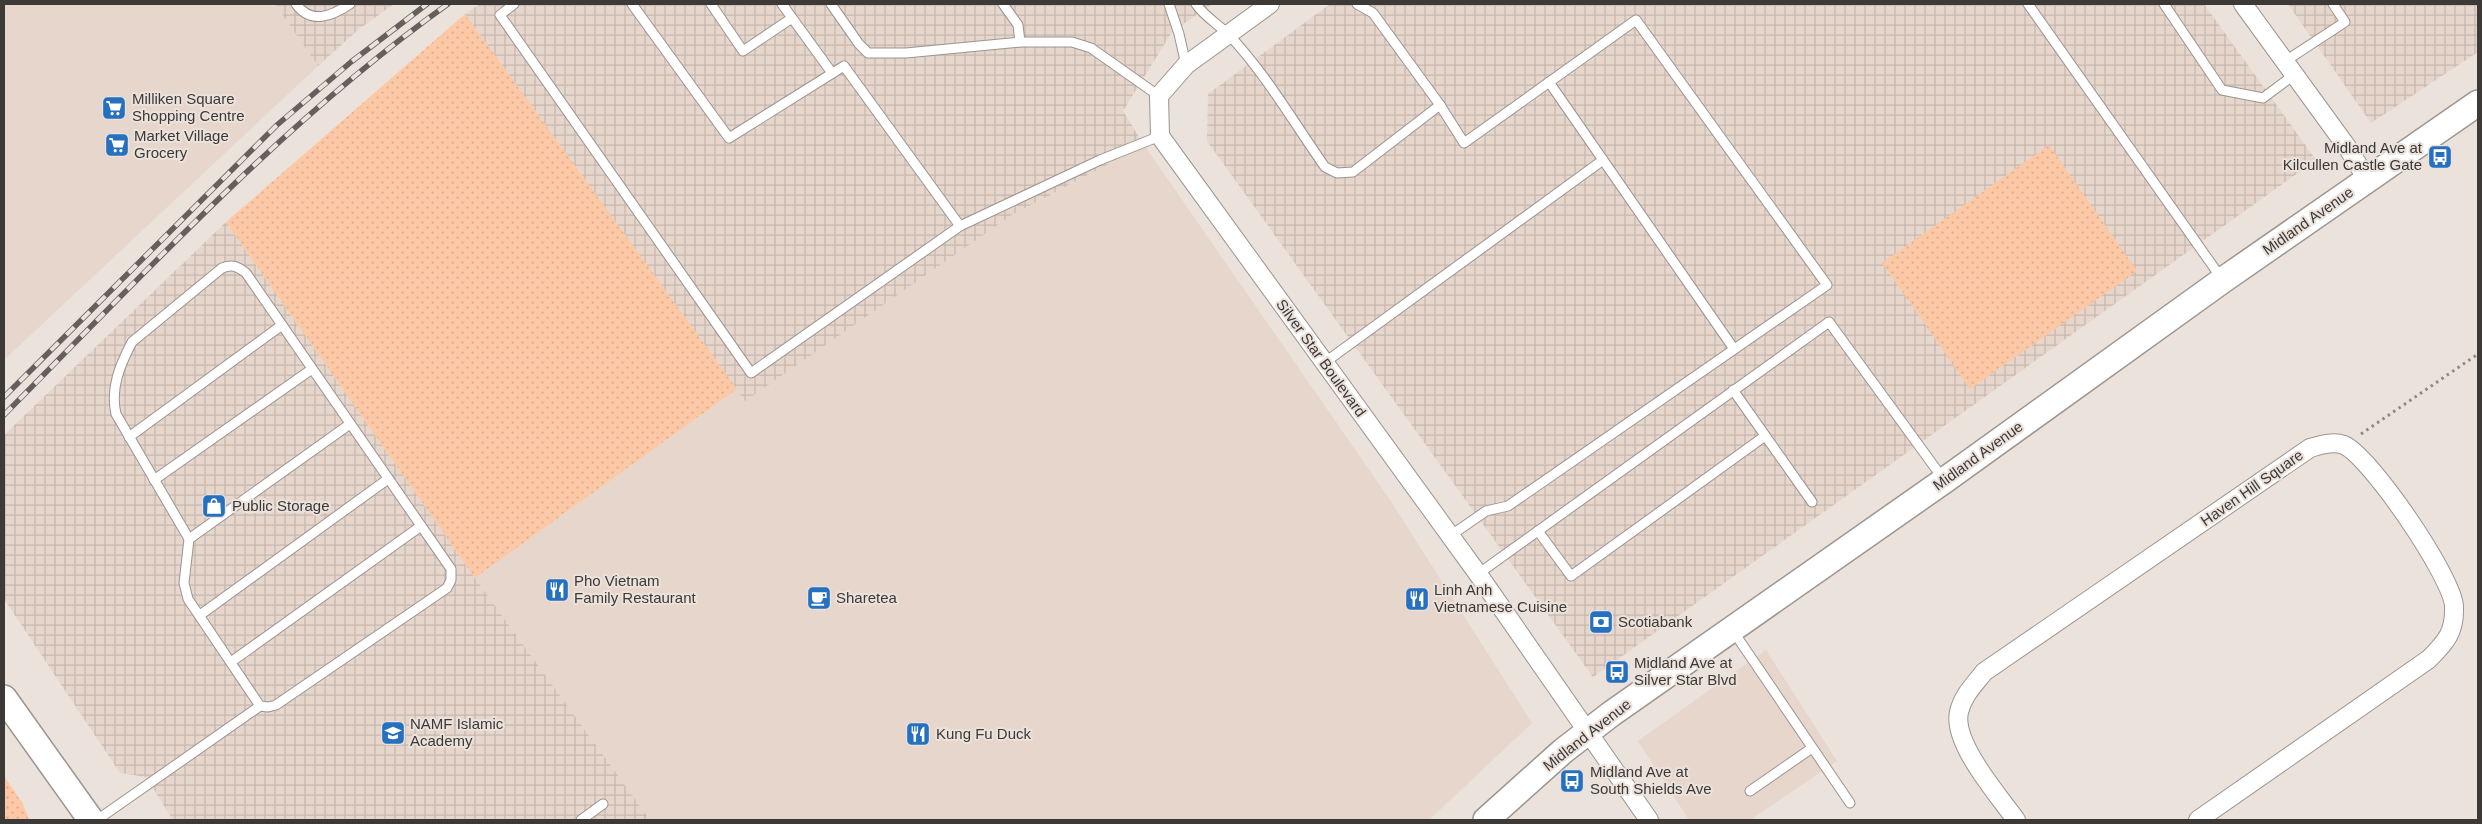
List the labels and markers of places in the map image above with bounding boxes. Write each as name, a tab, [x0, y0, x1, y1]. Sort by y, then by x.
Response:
place label: Milliken Square Shopping Centre	[132, 90, 245, 124]
supermarket icon: Milliken Square Shopping Centre	[101, 95, 127, 121]
place label: Market Village Grocery	[134, 127, 229, 161]
supermarket icon: Market Village Grocery	[104, 132, 130, 158]
place label: Midland Ave at Kilcullen Castle Gate	[2283, 139, 2423, 173]
bus stop icon: Midland Ave at Kilcullen Castle Gate	[2427, 144, 2453, 170]
shop icon: Public Storage	[201, 493, 227, 519]
place label: Public Storage	[232, 497, 330, 514]
place label: Pho Vietnam Family Restaurant	[574, 572, 697, 606]
restaurant icon: Pho Vietnam Family Restaurant	[544, 577, 570, 603]
place label: Linh Anh Vietnamese Cuisine	[1434, 581, 1567, 615]
cafe icon: Sharetea	[806, 585, 832, 611]
restaurant icon: Linh Anh Vietnamese Cuisine	[1404, 586, 1430, 612]
place label: Sharetea	[836, 589, 898, 606]
bank icon: Scotiabank	[1588, 609, 1614, 635]
place label: Scotiabank	[1618, 613, 1693, 630]
place label: Midland Ave at Silver Star Blvd	[1634, 654, 1737, 688]
bus stop icon: Midland Ave at Silver Star Blvd	[1604, 659, 1630, 685]
place label: NAMF Islamic Academy	[410, 715, 504, 749]
school or university icon: NAMF Islamic Academy	[380, 720, 406, 746]
restaurant icon: Kung Fu Duck	[905, 721, 931, 747]
place label: Kung Fu Duck	[936, 725, 1032, 742]
place label: Midland Ave at South Shields Ave	[1590, 763, 1711, 797]
bus stop icon: Midland Ave at South Shields Ave	[1559, 768, 1585, 794]

